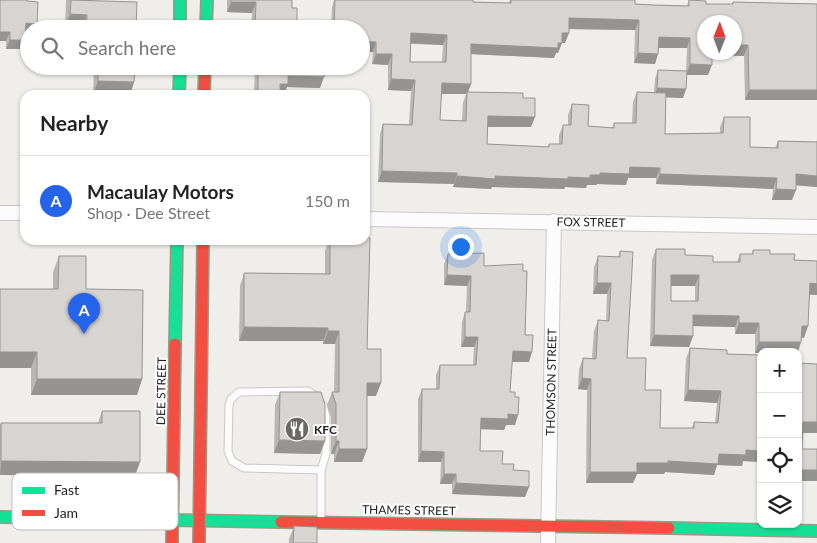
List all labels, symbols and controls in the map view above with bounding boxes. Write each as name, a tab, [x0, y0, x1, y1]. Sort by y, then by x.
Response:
north arrow	[697, 15, 742, 60]
search box	[20, 20, 370, 75]
icon: search	[38, 34, 66, 62]
text: Search here	[78, 36, 176, 59]
text: Nearby	[40, 110, 108, 135]
text: Macaulay Motors	[87, 180, 234, 203]
text: A	[50, 191, 62, 210]
text: 150 m	[305, 191, 350, 210]
text: Shop · Dee Street	[87, 203, 210, 222]
street label: FOX STREET	[556, 214, 626, 230]
your location	[448, 234, 474, 260]
pin: A	[68, 293, 100, 334]
street label: THOMSON STREET	[543, 328, 559, 436]
map controls	[757, 348, 802, 528]
button: +	[757, 348, 802, 393]
street label: DEE STREET	[153, 357, 169, 425]
button: −	[757, 393, 802, 438]
restaurant icon: KFC	[284, 416, 310, 442]
place label: KFC	[314, 422, 337, 437]
button: locate	[757, 438, 802, 483]
legend	[12, 473, 178, 530]
text: Fast	[54, 481, 79, 498]
button: layers	[757, 483, 802, 528]
street label: THAMES STREET	[362, 502, 456, 518]
text: Jam	[54, 504, 78, 521]

